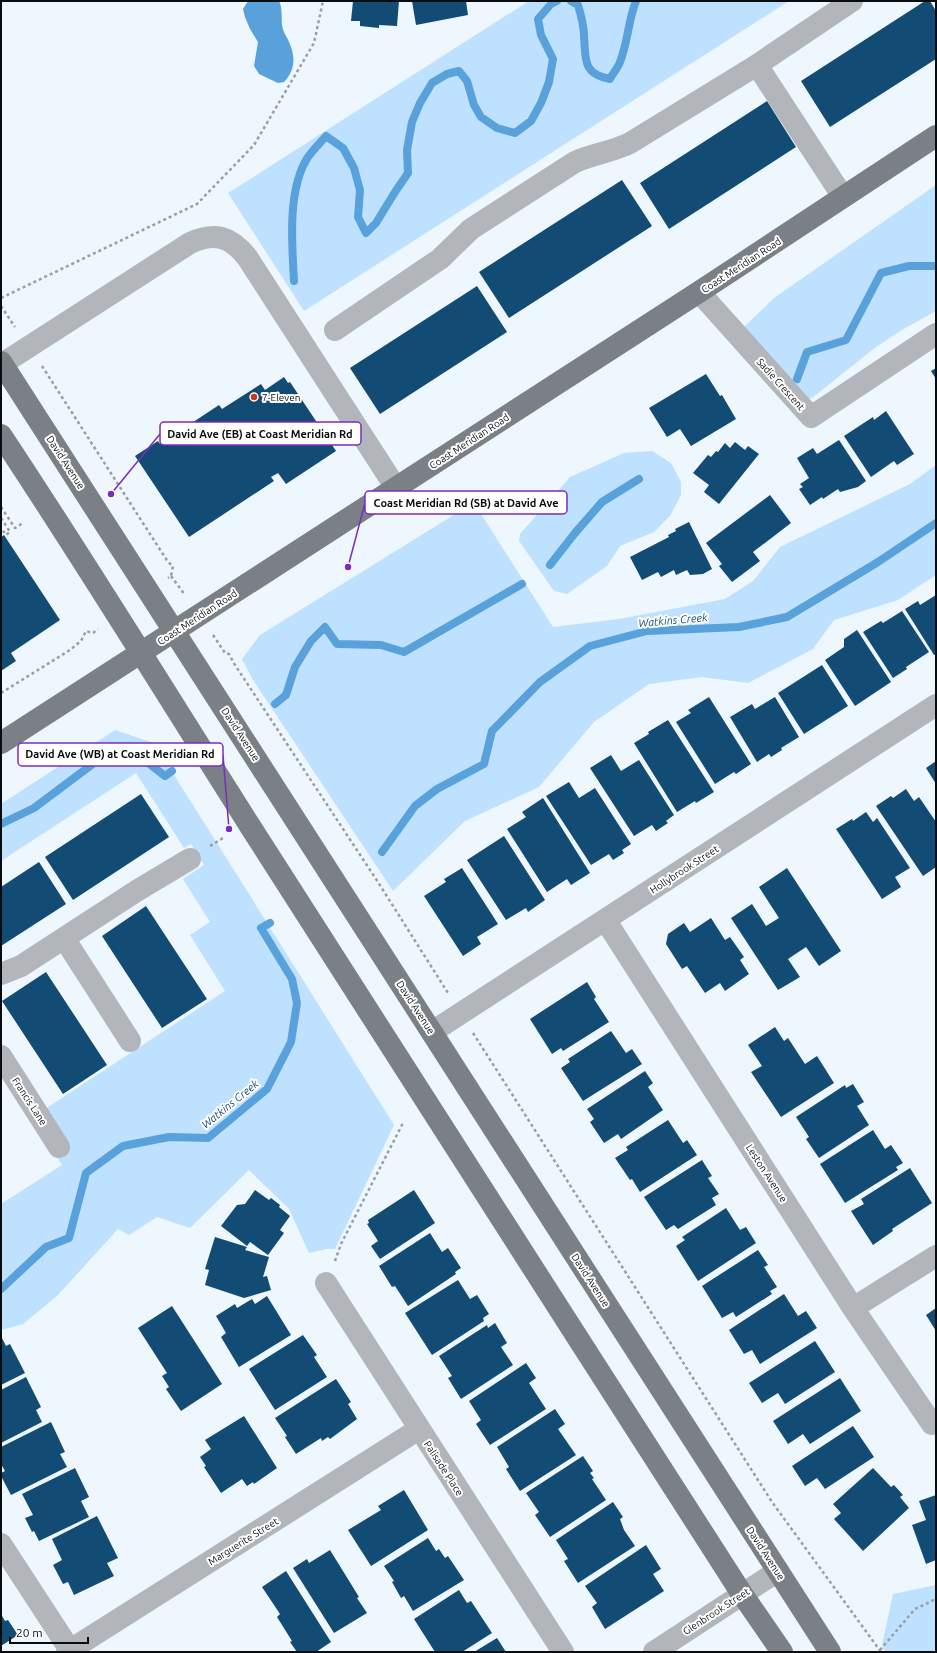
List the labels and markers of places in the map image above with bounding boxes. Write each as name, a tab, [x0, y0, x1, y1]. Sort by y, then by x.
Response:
marker: 7-Eleven	[249, 392, 259, 402]
place label: 7-Eleven	[262, 392, 300, 403]
callout: David Ave (EB) at Coast Meridian Rd	[160, 422, 361, 445]
callout: Coast Meridian Rd (SB) at David Ave	[365, 491, 567, 514]
callout: David Ave (WB) at Coast Meridian Rd	[18, 743, 223, 766]

